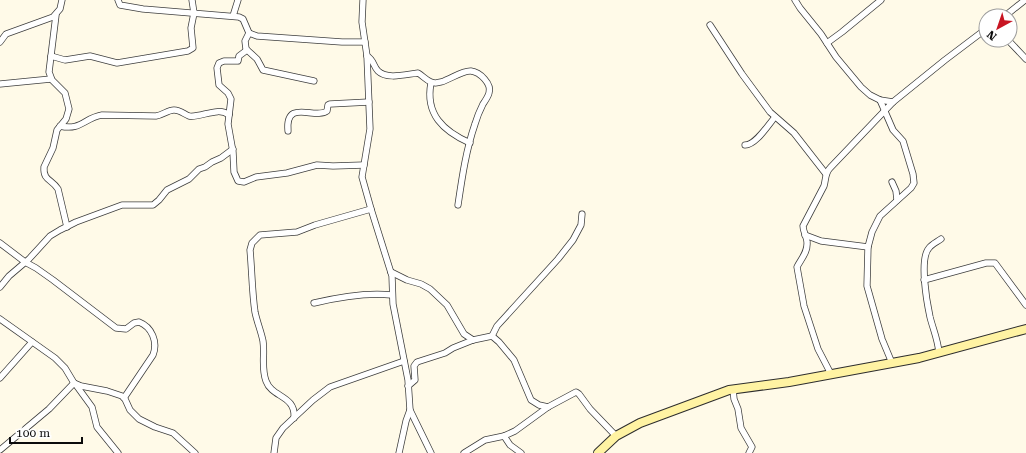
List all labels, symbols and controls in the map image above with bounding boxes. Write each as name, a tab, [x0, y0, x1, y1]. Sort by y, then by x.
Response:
north arrow	[978, 8, 1018, 48]
text: N	[984, 27, 999, 43]
scale bar	[10, 419, 82, 445]
text: 100 m	[16, 426, 50, 440]

